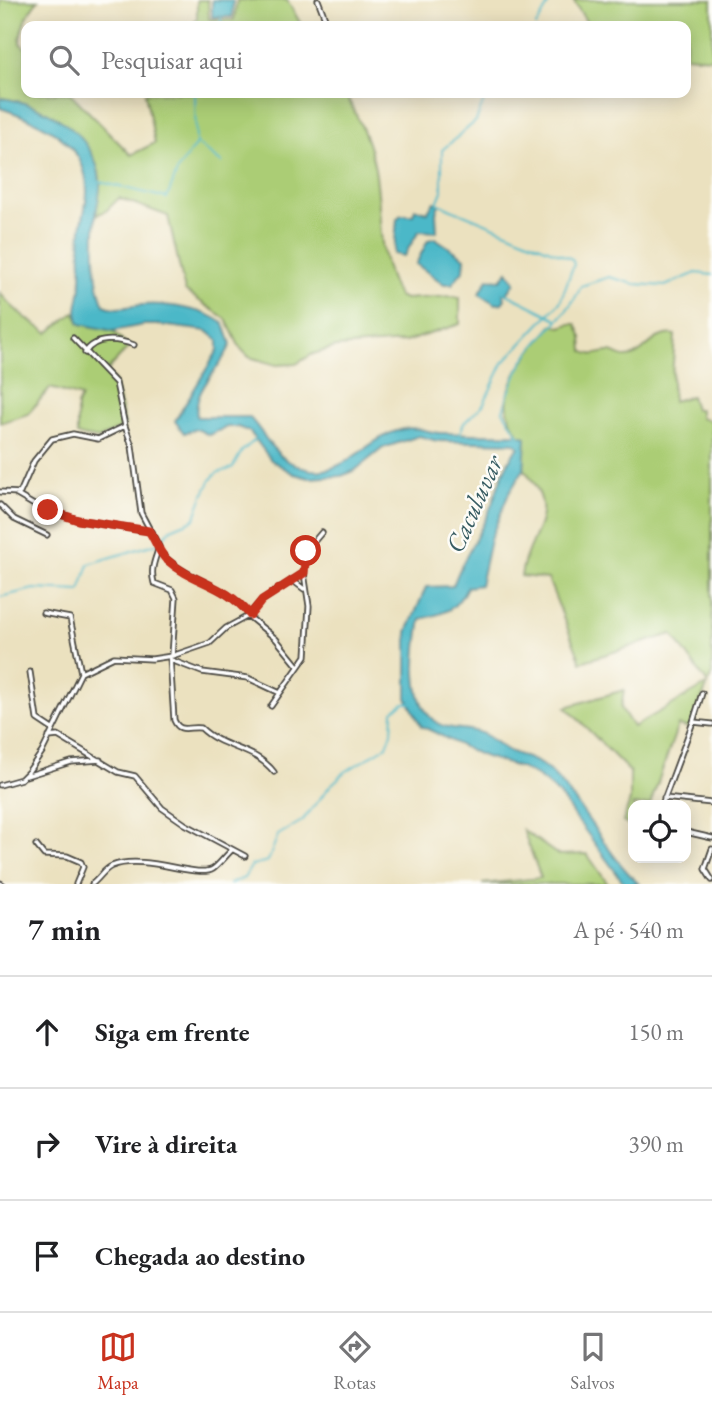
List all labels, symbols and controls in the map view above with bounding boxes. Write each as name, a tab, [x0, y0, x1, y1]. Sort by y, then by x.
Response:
search box	[21, 21, 691, 98]
icon: search	[45, 41, 83, 79]
text: Pesquisar aqui	[101, 43, 243, 77]
water label: Caculuvar	[437, 449, 511, 558]
route end	[32, 494, 63, 525]
route start	[290, 535, 321, 566]
map controls	[628, 800, 691, 863]
button: locate	[628, 800, 691, 863]
text: 7 min	[28, 910, 101, 949]
text: A pé · 540 m	[573, 915, 684, 945]
icon: ahead	[28, 1013, 66, 1051]
text: Siga em frente	[95, 1015, 250, 1049]
text: 150 m	[628, 1017, 684, 1047]
icon: right	[28, 1125, 66, 1163]
text: Vire à direita	[95, 1127, 237, 1161]
text: 390 m	[628, 1129, 684, 1159]
icon: arrive	[28, 1237, 66, 1275]
text: Chegada ao destino	[95, 1239, 305, 1273]
tab: Mapa	[97, 1328, 139, 1395]
tab: Rotas	[333, 1328, 376, 1395]
tab: Salvos	[570, 1328, 615, 1395]

